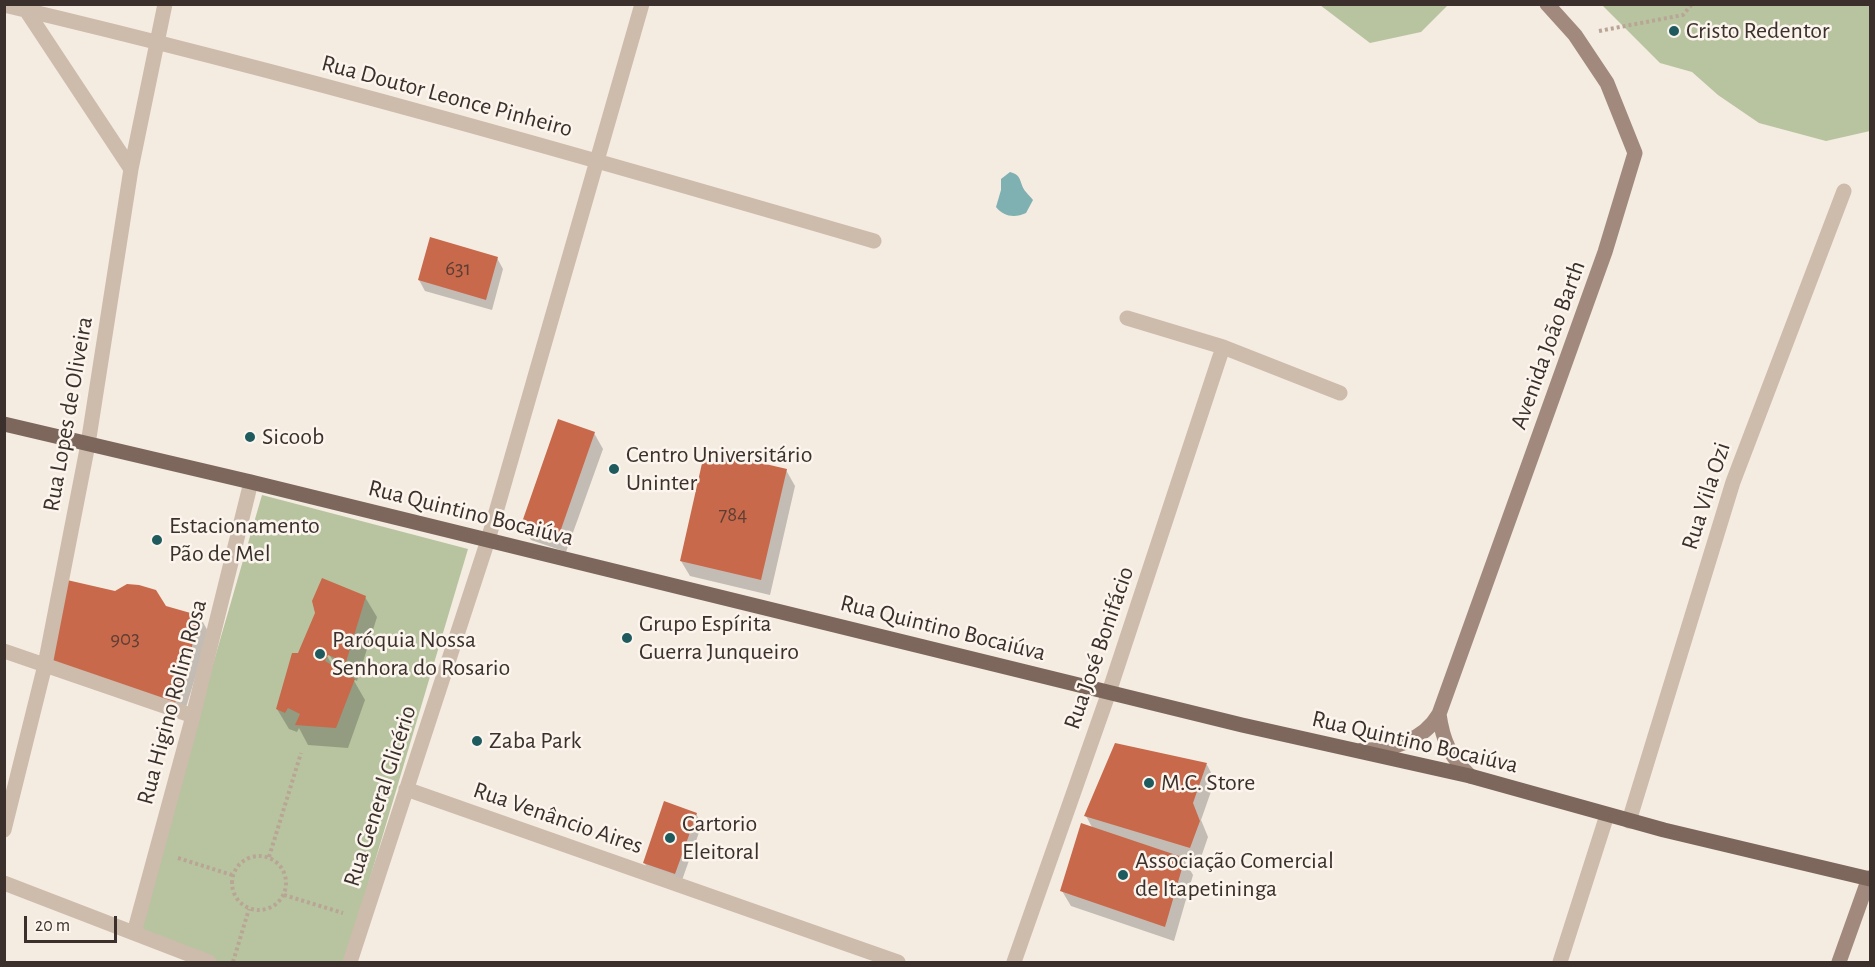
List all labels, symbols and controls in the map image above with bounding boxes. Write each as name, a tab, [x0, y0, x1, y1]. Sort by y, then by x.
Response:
place label: Cristo Redentor	[1686, 17, 1830, 45]
marker: Cristo Redentor	[1667, 24, 1681, 38]
street label: Rua Doutor Leonce Pinheiro	[318, 49, 576, 143]
house number: 631	[445, 256, 471, 282]
street label: Avenida João Barth	[1504, 257, 1592, 433]
street label: Rua Lopes de Oliveira	[37, 314, 99, 514]
place label: Sicoob	[262, 423, 324, 451]
marker: Sicoob	[243, 430, 257, 444]
street label: Rua Vila Ozi	[1675, 439, 1737, 553]
place label: Centro Universitário Uninter	[626, 441, 812, 497]
marker: Centro Universitário Uninter	[607, 462, 621, 476]
street label: Rua Quintino Bocaiúva	[365, 474, 577, 552]
house number: 784	[719, 502, 747, 528]
place label: Estacionamento Pão de Mel	[169, 512, 320, 568]
marker: Estacionamento Pão de Mel	[150, 533, 164, 547]
street label: Rua José Bonifácio	[1058, 563, 1140, 733]
street label: Rua Quintino Bocaiúva	[837, 589, 1049, 667]
street label: Rua Higino Rolim Rosa	[131, 596, 213, 808]
place label: Grupo Espírita Guerra Junqueiro	[639, 610, 799, 666]
house number: 903	[110, 626, 140, 652]
place label: Paróquia Nossa Senhora do Rosario	[332, 626, 510, 682]
marker: Grupo Espírita Guerra Junqueiro	[620, 631, 634, 645]
marker: Paróquia Nossa Senhora do Rosario	[313, 647, 327, 661]
street label: Rua General Glicério	[337, 702, 423, 890]
street label: Rua Quintino Bocaiúva	[1309, 704, 1521, 780]
place label: Zaba Park	[489, 727, 582, 755]
marker: Zaba Park	[470, 734, 484, 748]
place label: M.C. Store	[1161, 769, 1255, 797]
street label: Rua Venâncio Aires	[469, 776, 647, 860]
marker: M.C. Store	[1142, 776, 1156, 790]
place label: Cartorio Eleitoral	[682, 810, 760, 866]
marker: Cartorio Eleitoral	[663, 831, 677, 845]
place label: Associação Comercial de Itapetininga	[1135, 847, 1334, 903]
marker: Associação Comercial de Itapetininga	[1116, 868, 1130, 882]
scale bar	[27, 904, 120, 942]
text: 20 m	[35, 917, 70, 935]

